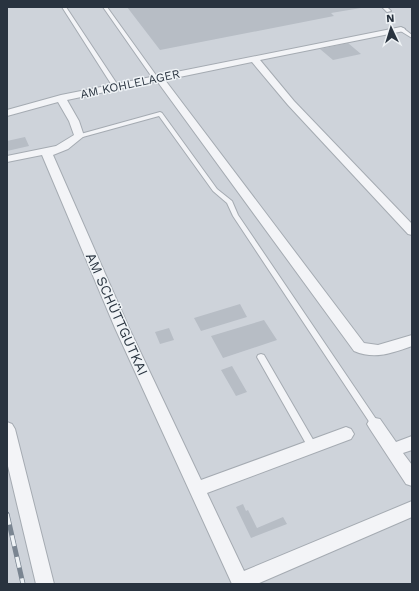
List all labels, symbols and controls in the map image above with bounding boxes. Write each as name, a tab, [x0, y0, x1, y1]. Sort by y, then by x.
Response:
north arrow	[371, 8, 411, 48]
text: N	[386, 12, 395, 25]
street label: AM KOHLELAGER	[79, 67, 181, 101]
street label: AM SCHÜTTGUTKAI	[83, 250, 151, 378]

